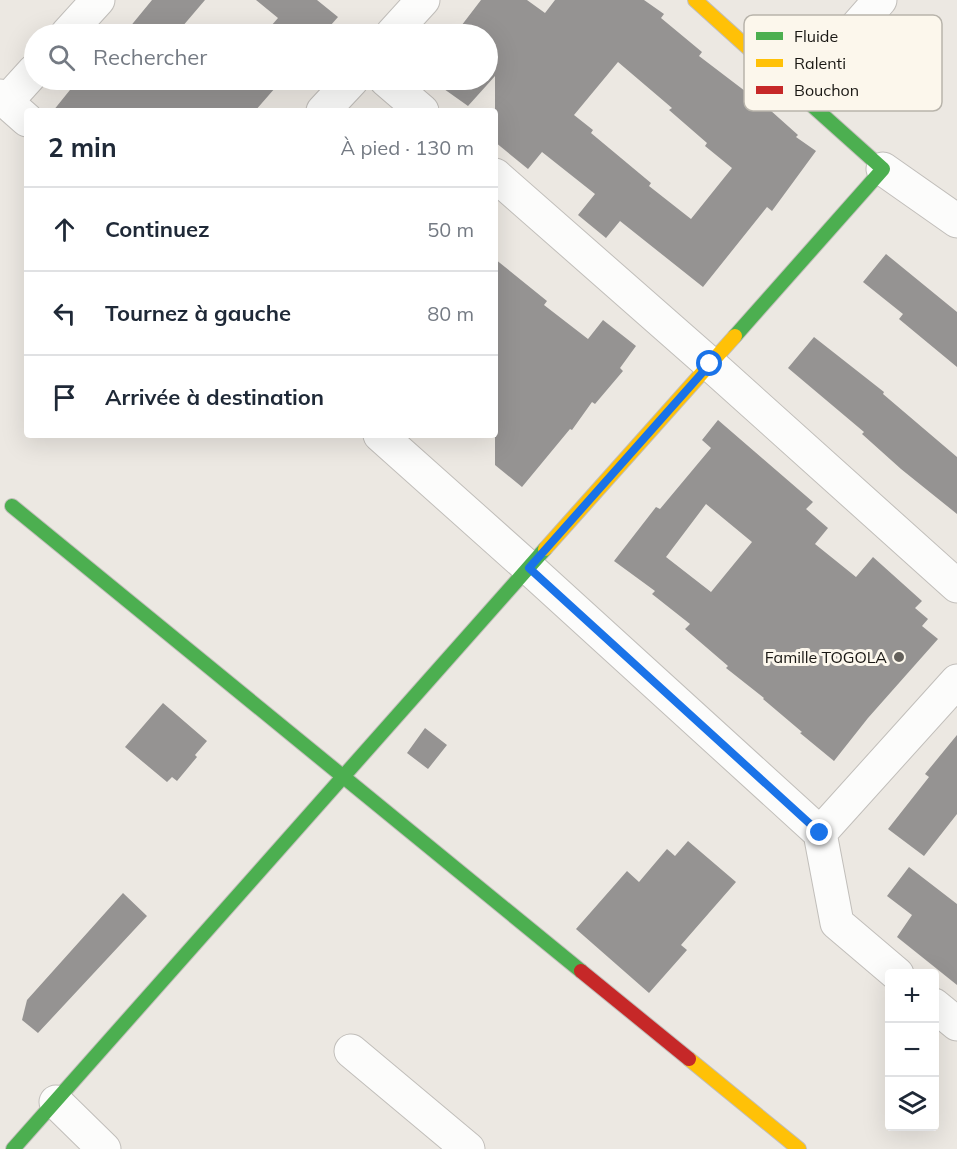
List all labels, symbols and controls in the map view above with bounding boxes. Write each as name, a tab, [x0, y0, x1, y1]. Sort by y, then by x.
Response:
legend	[744, 15, 942, 111]
search box	[24, 24, 498, 90]
text: Fluide	[794, 26, 838, 46]
icon: search	[45, 41, 78, 74]
text: Rechercher	[93, 43, 207, 71]
text: Ralenti	[794, 53, 846, 73]
text: Bouchon	[794, 80, 859, 100]
text: 2 min	[48, 131, 117, 164]
text: À pied · 130 m	[341, 135, 474, 160]
icon: ahead	[48, 213, 81, 246]
text: Continuez	[105, 215, 210, 243]
text: 50 m	[427, 217, 474, 242]
icon: left	[48, 297, 81, 330]
text: Tournez à gauche	[105, 299, 291, 327]
text: 80 m	[427, 301, 474, 326]
route start	[696, 350, 722, 376]
icon: arrive	[48, 381, 81, 414]
text: Arrivée à destination	[105, 383, 324, 411]
place label: Famille TOGOLA	[765, 647, 887, 667]
marker: Famille TOGOLA	[892, 650, 906, 664]
route end	[806, 819, 832, 845]
map controls	[885, 969, 939, 1131]
button: +	[885, 969, 939, 1023]
button: −	[885, 1023, 939, 1077]
button: layers	[885, 1077, 939, 1131]

